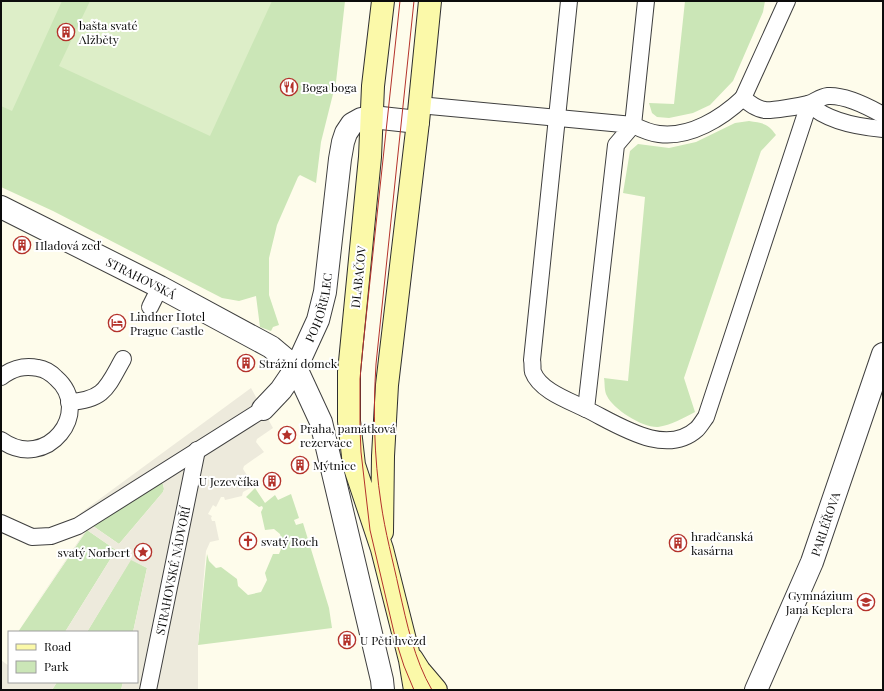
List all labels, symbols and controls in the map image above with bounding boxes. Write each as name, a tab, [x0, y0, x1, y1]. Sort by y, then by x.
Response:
place label: bašta svaté Alžběty	[78, 17, 138, 47]
building icon: bašta svaté Alžběty	[56, 22, 76, 42]
restaurant icon: Boga boga	[279, 77, 299, 97]
place label: Boga boga	[302, 79, 357, 95]
building icon: Hladová zeď	[12, 235, 32, 255]
place label: Hladová zeď	[35, 237, 101, 253]
street label: DLABAČOV	[347, 245, 369, 309]
street label: STRAHOVSKÁ	[104, 253, 179, 302]
street label: POHOŘELEC	[301, 272, 335, 344]
place label: Lindner Hotel Prague Castle	[130, 308, 206, 338]
hotel icon: Lindner Hotel Prague Castle	[107, 313, 127, 333]
building icon: Strážní domek	[236, 353, 256, 373]
place label: Strážní domek	[259, 355, 338, 371]
place label: Praha, památková rezervace	[300, 420, 396, 450]
place icon: Praha, památková rezervace	[277, 425, 297, 445]
building icon: Mýtnice	[290, 455, 310, 475]
place label: Mýtnice	[313, 457, 356, 473]
building icon: U Jezevčíka	[262, 471, 282, 491]
place label: U Jezevčíka	[199, 473, 259, 489]
street label: PARLÉŘOVA	[807, 489, 844, 558]
street label: STRAHOVSKÉ NÁDVOŘÍ	[151, 504, 194, 636]
place label: hradčanská kasárna	[691, 528, 753, 558]
church icon: svatý Roch	[238, 531, 258, 551]
place label: svatý Roch	[261, 533, 318, 549]
building icon: hradčanská kasárna	[668, 533, 688, 553]
place icon: svatý Norbert	[133, 542, 153, 562]
place label: svatý Norbert	[58, 544, 131, 560]
place label: Gymnázium Jana Keplera	[785, 587, 853, 617]
school or university icon: Gymnázium Jana Keplera	[856, 592, 876, 612]
building icon: U Pěti hvězd	[337, 630, 357, 650]
legend	[8, 631, 138, 683]
place label: U Pěti hvězd	[360, 632, 426, 648]
text: Road	[44, 638, 71, 654]
text: Park	[44, 658, 69, 674]

